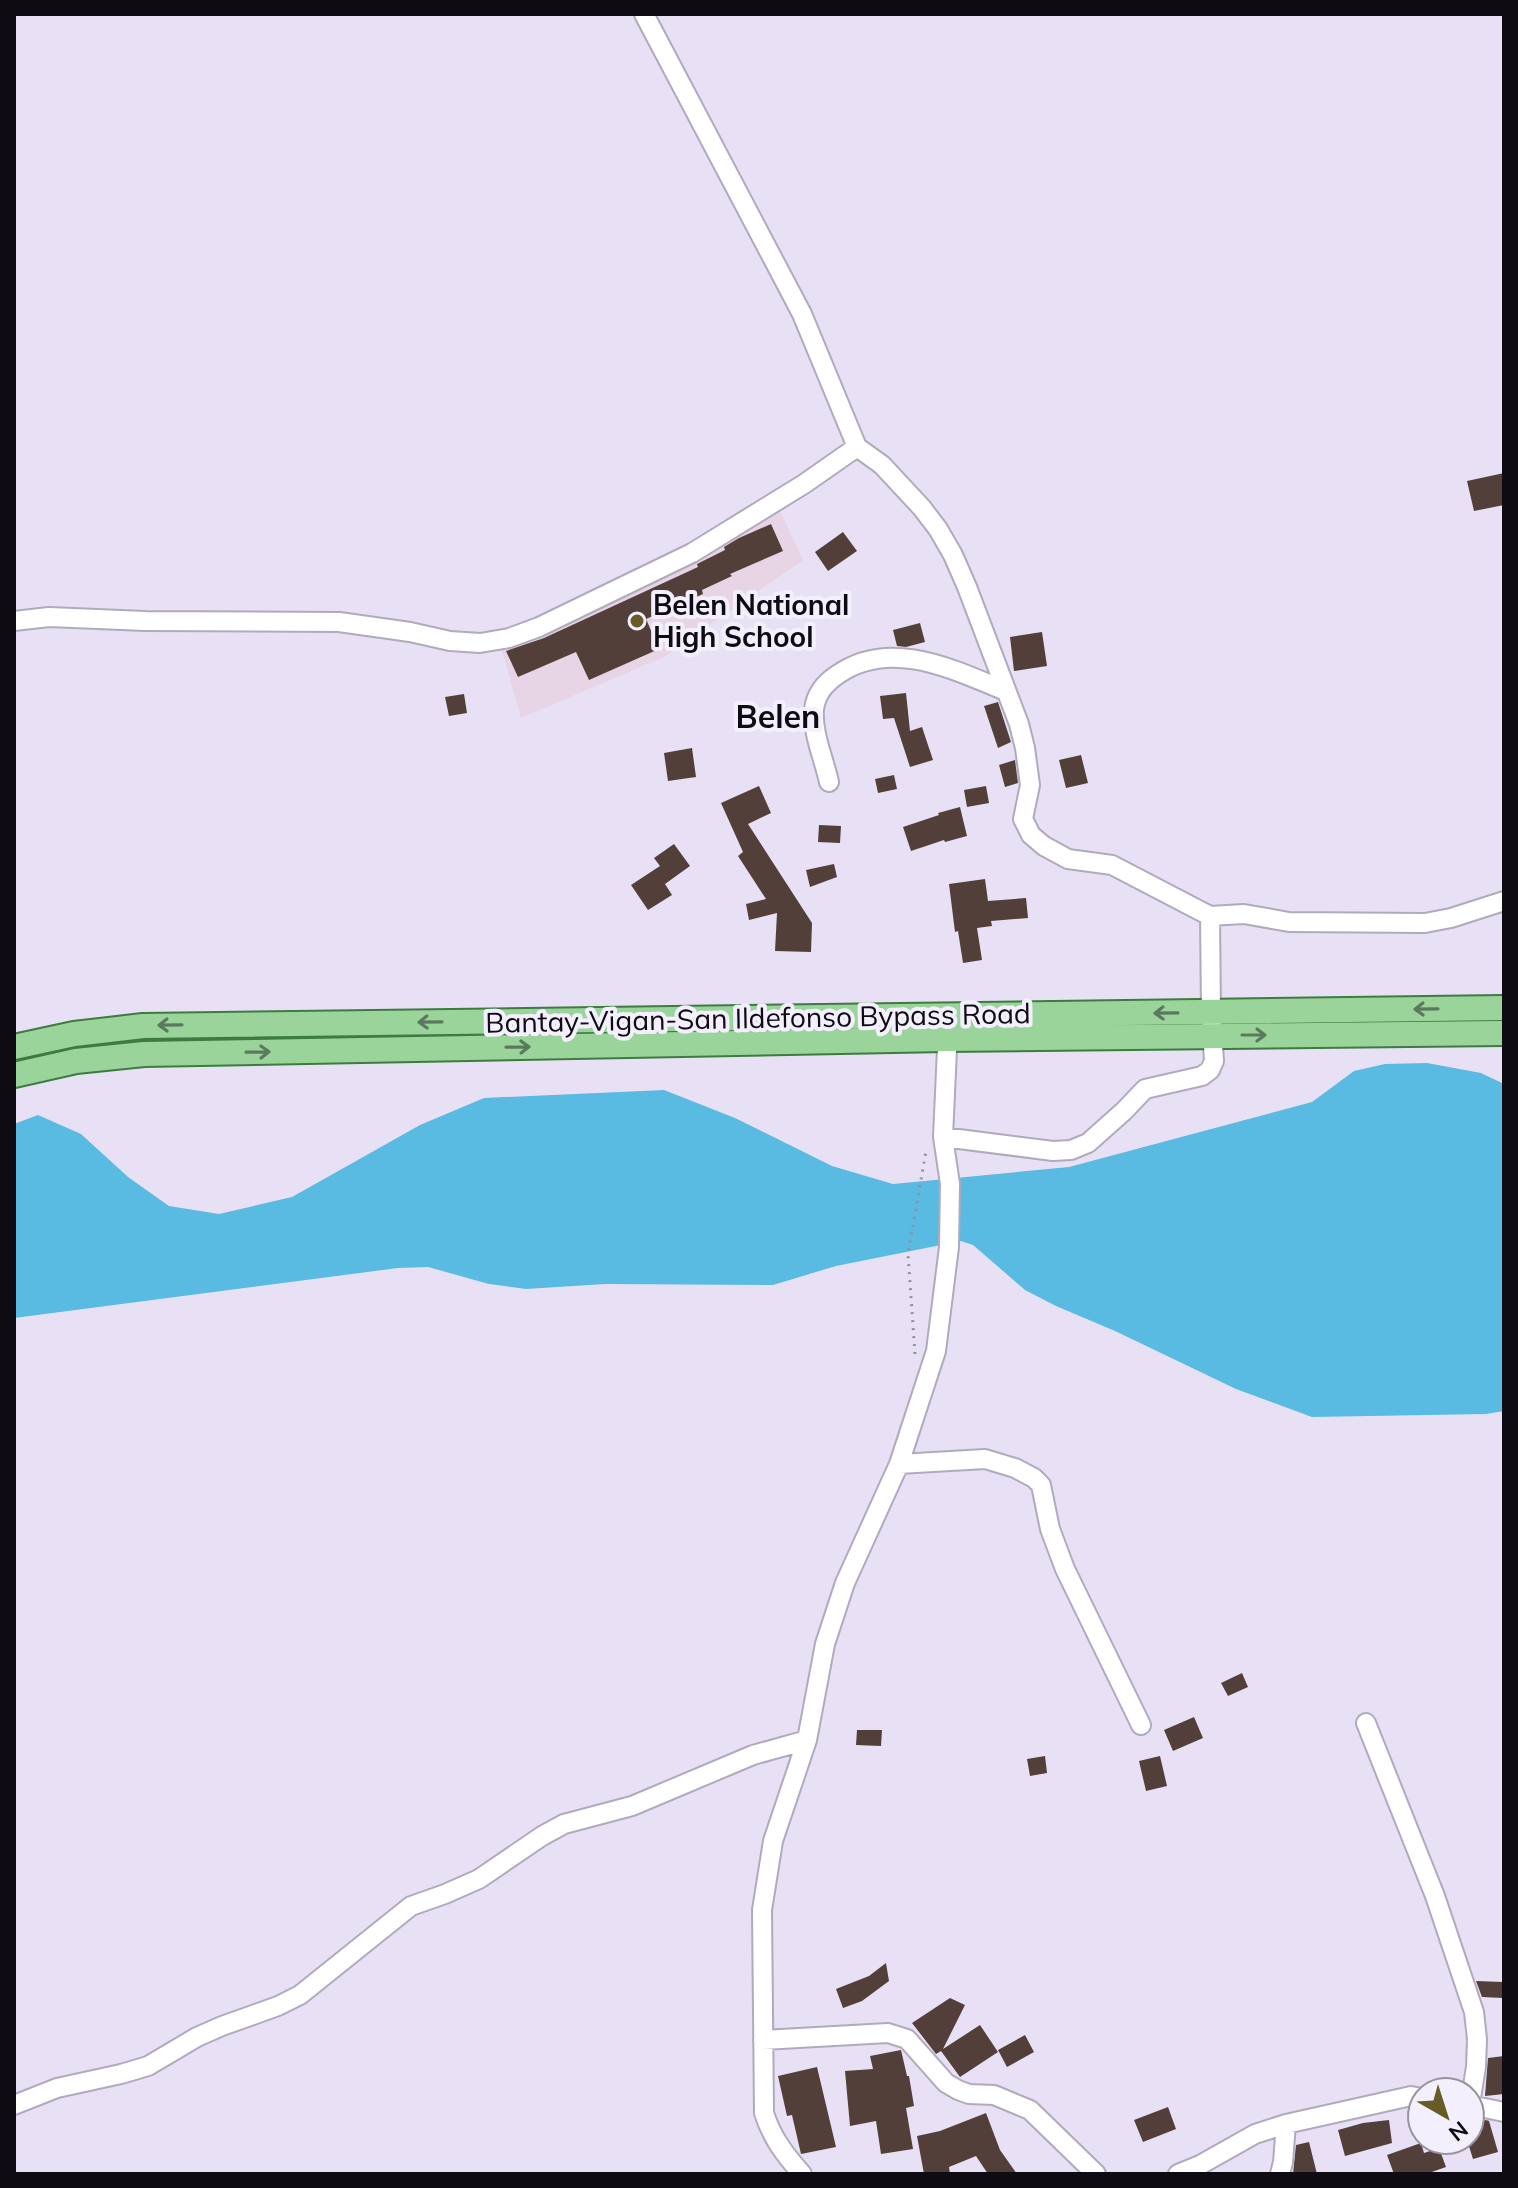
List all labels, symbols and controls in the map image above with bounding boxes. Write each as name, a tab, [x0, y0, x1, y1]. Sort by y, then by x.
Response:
place label: Belen National High School	[653, 587, 849, 654]
marker: Belen National High School	[628, 612, 646, 630]
district label: Belen	[736, 696, 820, 736]
street label: Bantay-Vigan-San Ildefonso Bypass Road	[485, 995, 1031, 1040]
one-way arrow	[1413, 1001, 1440, 1017]
one-way arrow	[1153, 1005, 1180, 1021]
one-way arrow	[417, 1014, 444, 1030]
one-way arrow	[157, 1017, 184, 1033]
one-way arrow	[1240, 1028, 1267, 1043]
one-way arrow	[504, 1039, 531, 1054]
one-way arrow	[244, 1044, 271, 1059]
north arrow	[1406, 2076, 1486, 2156]
text: N	[1443, 2115, 1474, 2148]

